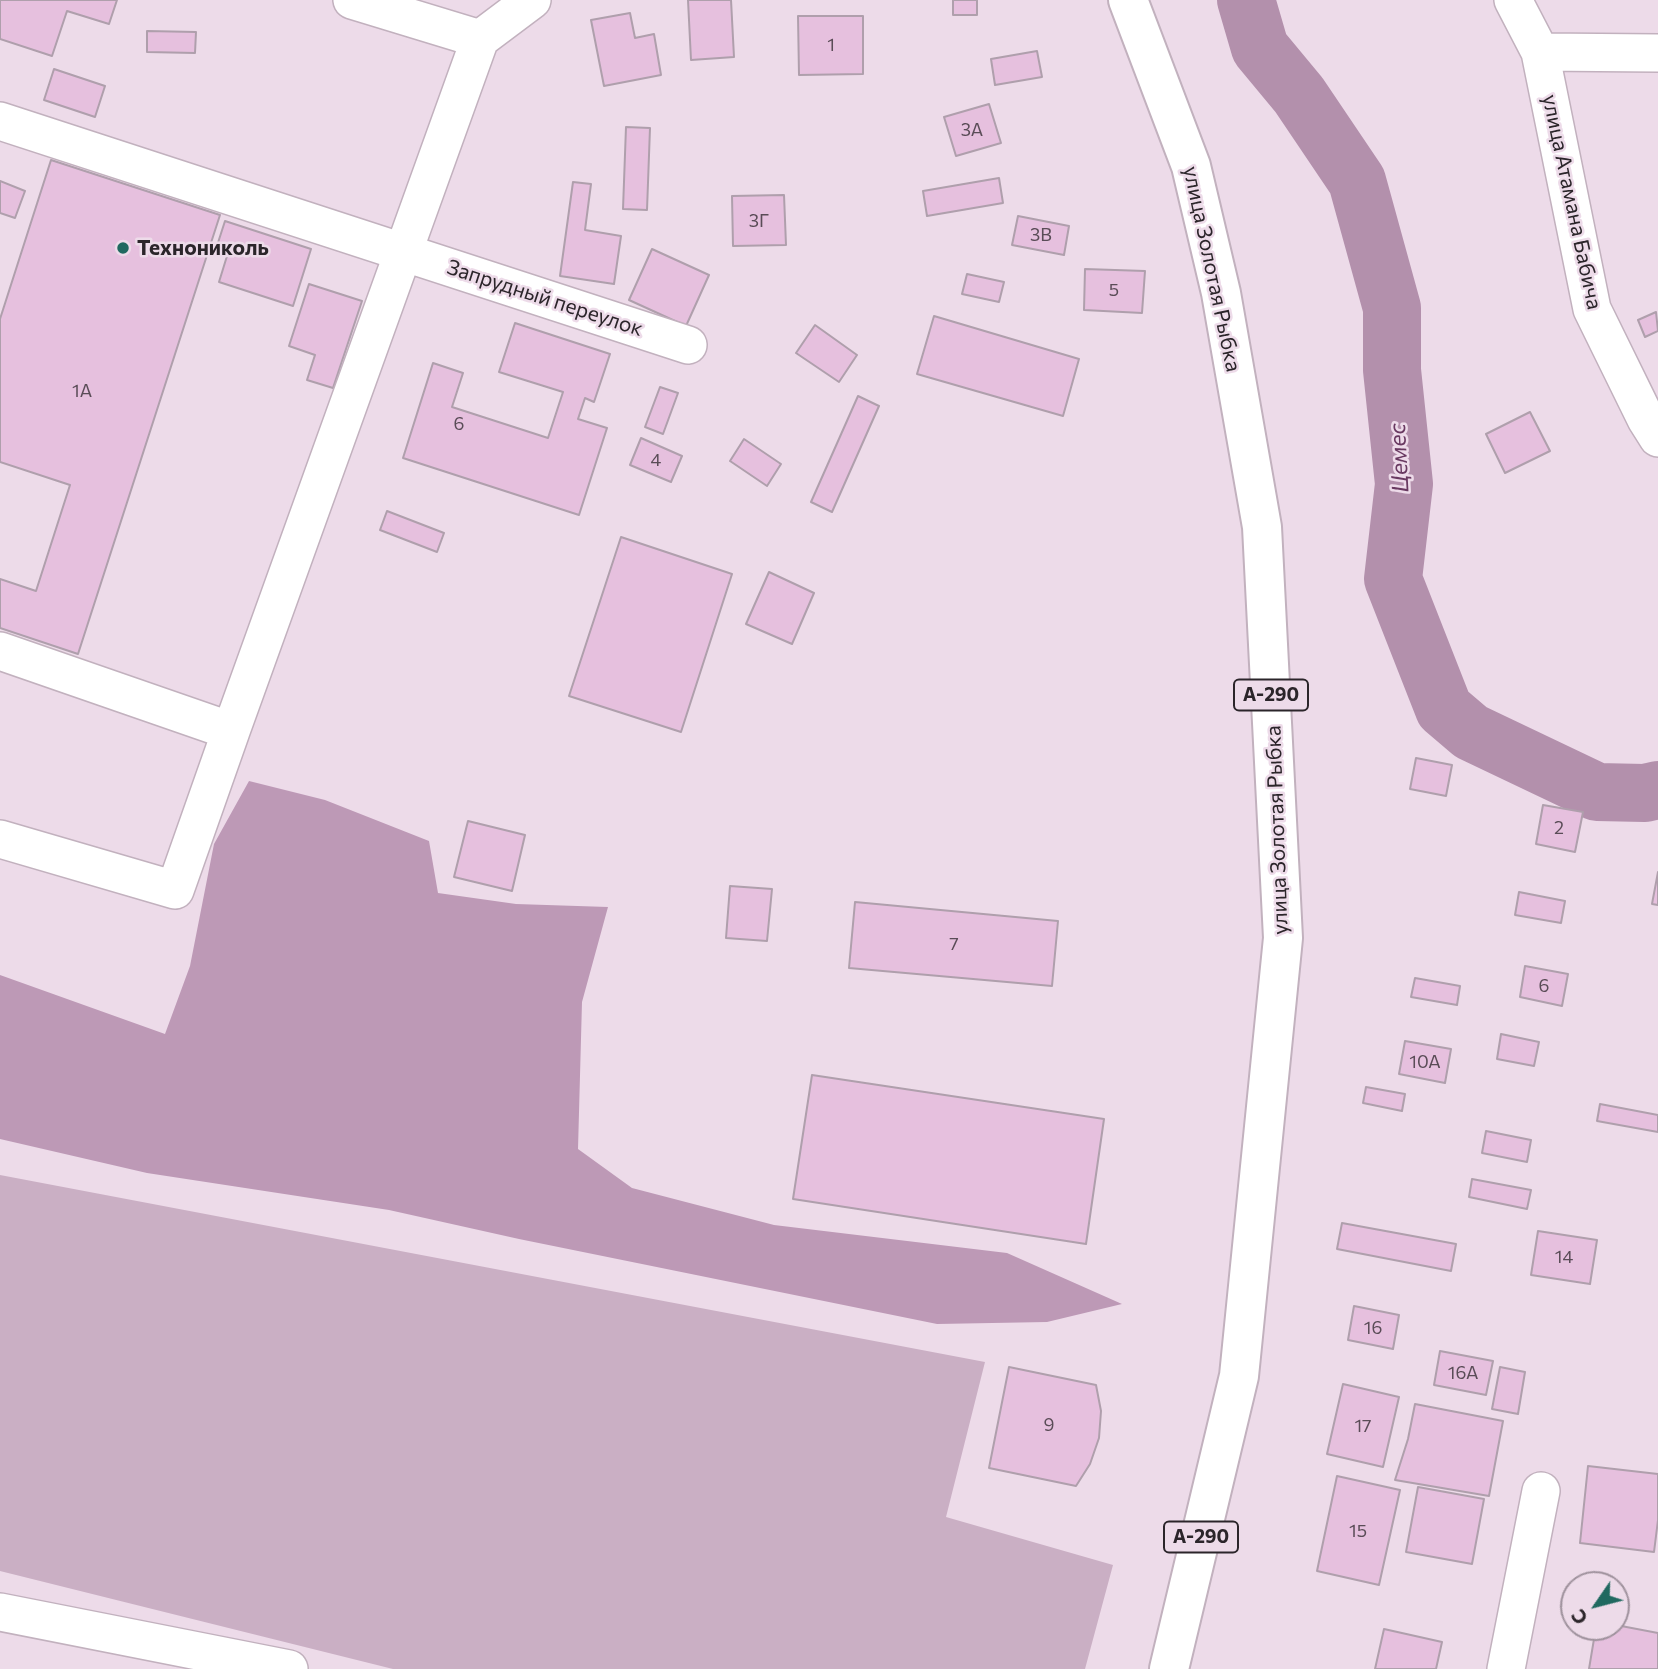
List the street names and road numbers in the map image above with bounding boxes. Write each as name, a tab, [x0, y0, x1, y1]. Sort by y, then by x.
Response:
street label: улица Атамана Бабича	[1537, 92, 1607, 312]
street label: улица Золотая Рыбка	[1178, 164, 1246, 374]
street label: Запрудный переулок	[444, 254, 646, 342]
road number: А-290	[1234, 680, 1308, 710]
street label: улица Золотая Рыбка	[1261, 725, 1293, 935]
road number: А-290	[1164, 1522, 1238, 1553]

